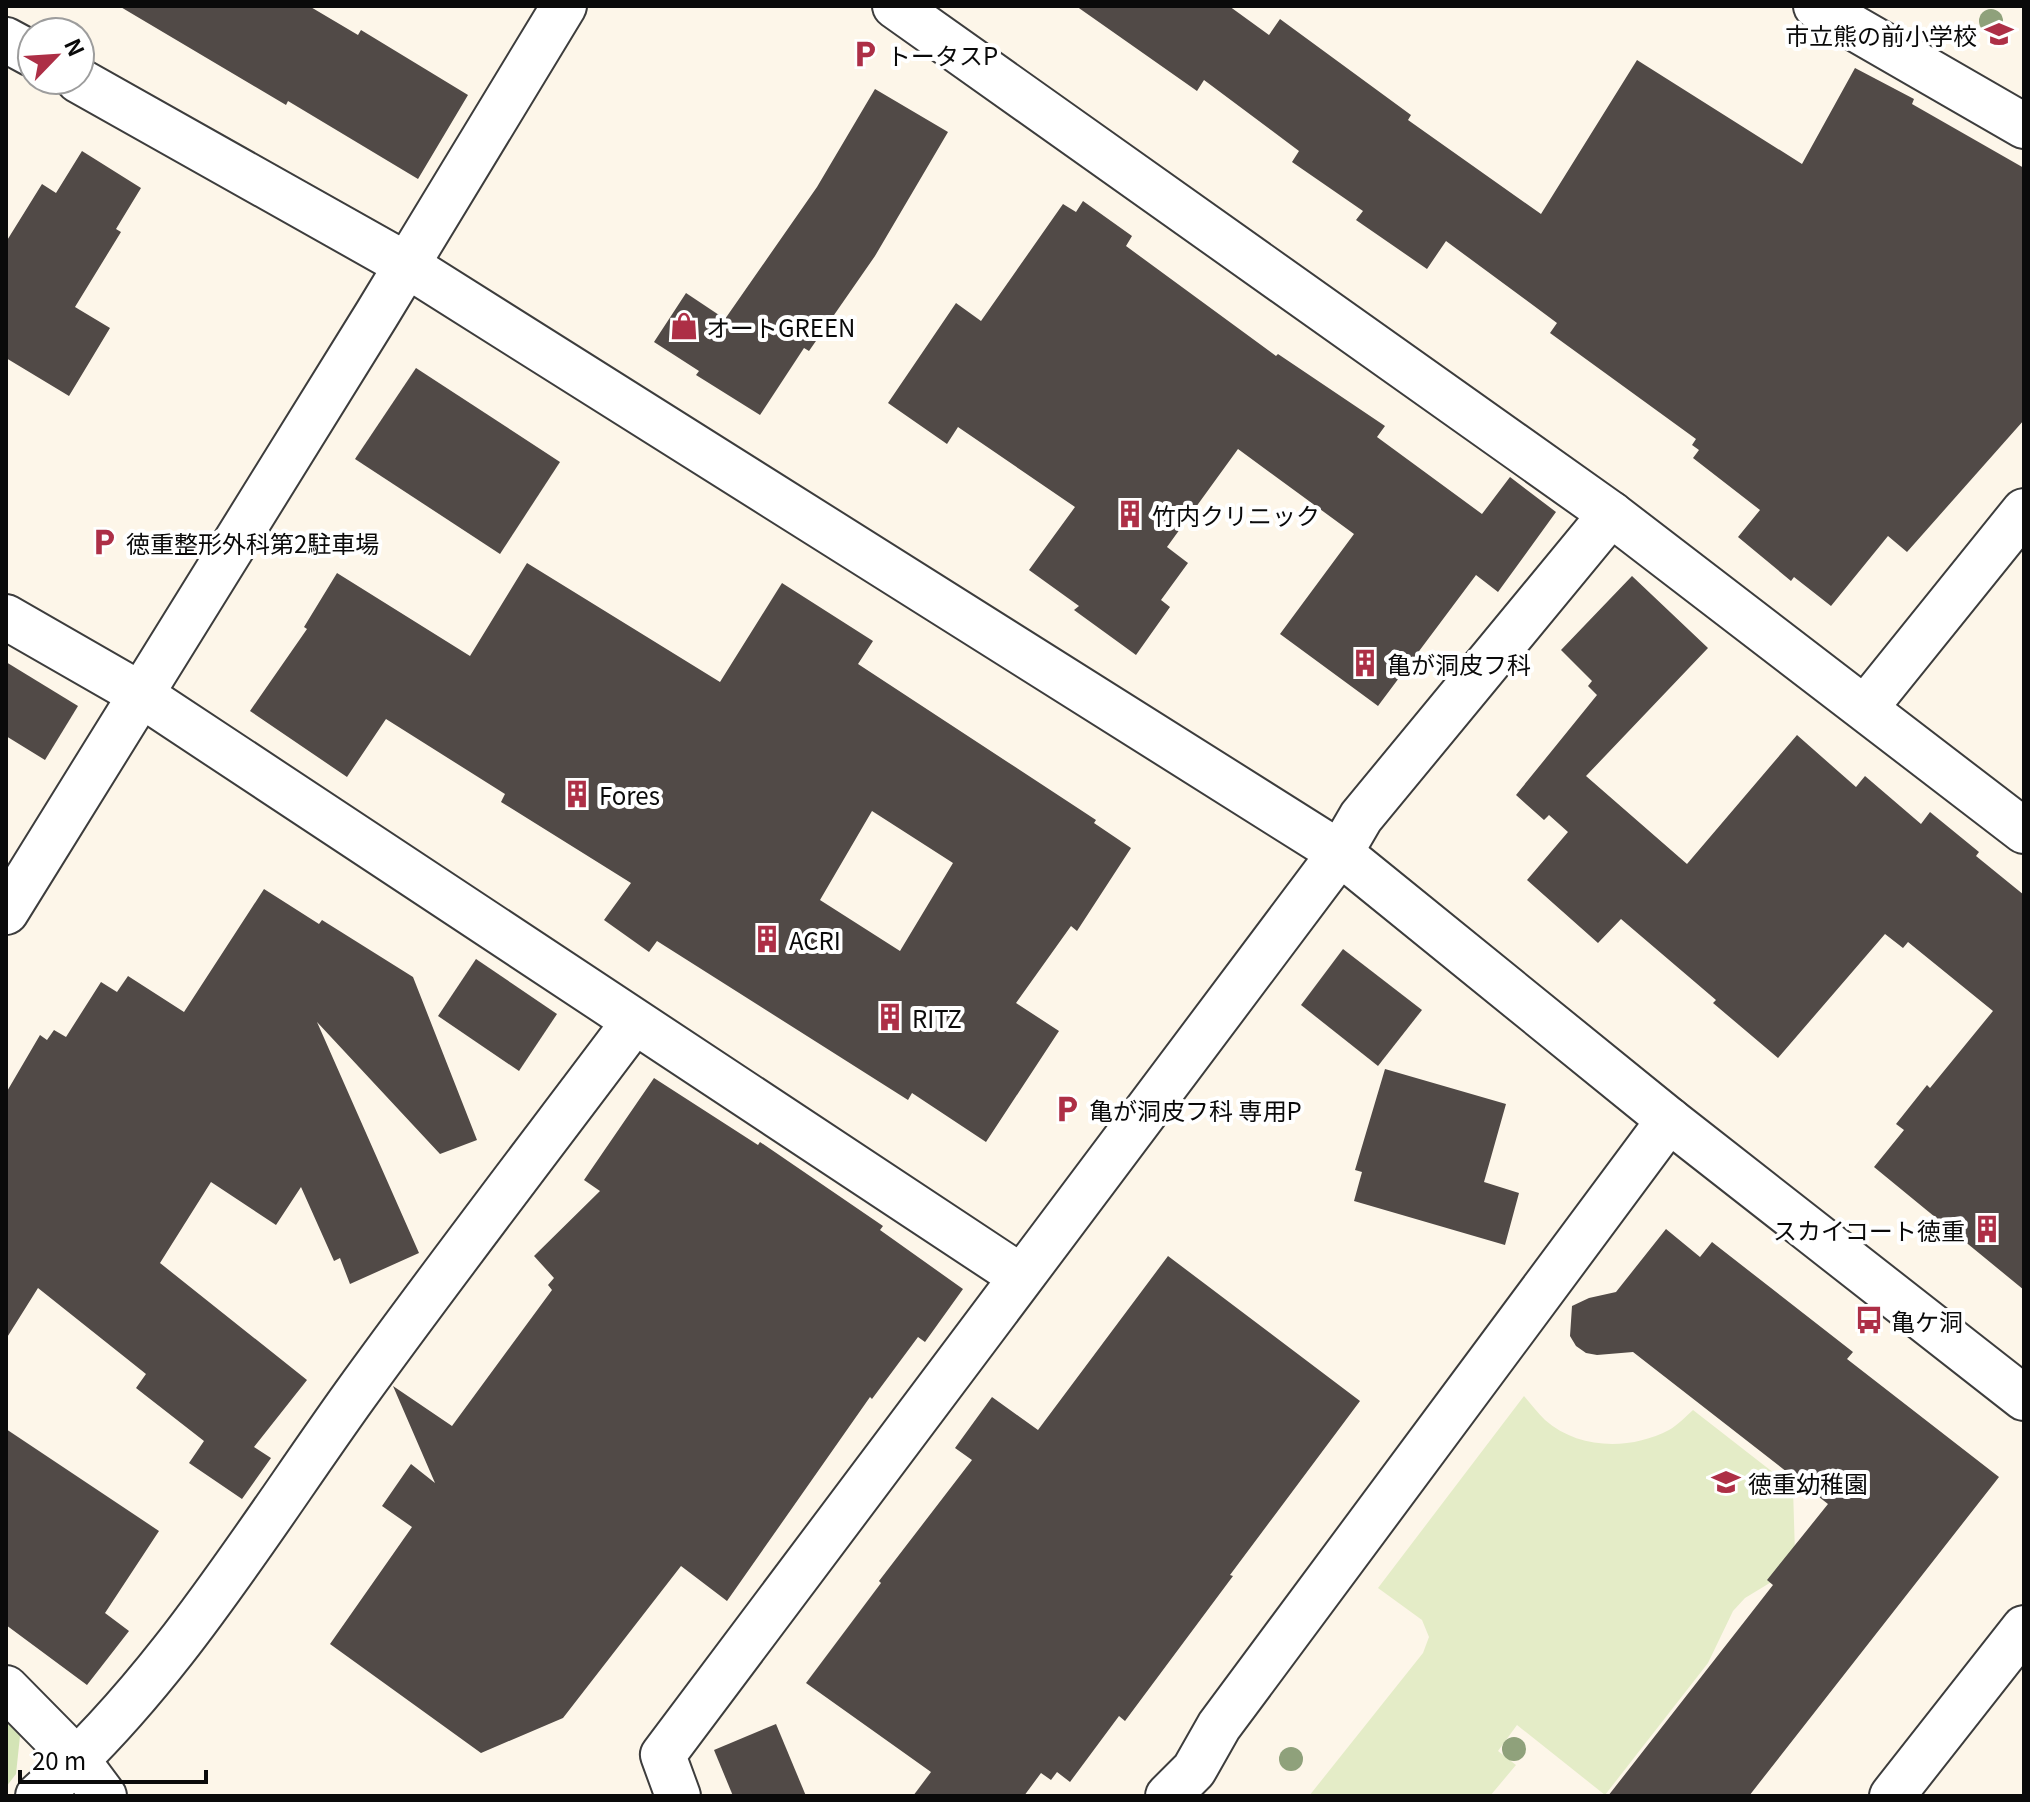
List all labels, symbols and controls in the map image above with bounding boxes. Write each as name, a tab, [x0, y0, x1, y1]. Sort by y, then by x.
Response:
north arrow	[16, 16, 96, 96]
place label: 市立熊の前小学校	[1785, 17, 1977, 52]
school or university icon: 市立熊の前小学校	[1984, 19, 2014, 49]
text: N	[58, 32, 94, 61]
place label: トータスP	[887, 37, 998, 72]
parking icon: トータスP	[850, 39, 880, 69]
place label: オートGREEN	[706, 309, 855, 344]
shop icon: オートGREEN	[669, 311, 699, 341]
place label: 竹内クリニック	[1152, 497, 1320, 532]
building icon: 竹内クリニック	[1115, 499, 1145, 529]
place label: 徳重整形外科第2駐車場	[126, 525, 379, 560]
parking icon: 徳重整形外科第2駐車場	[89, 527, 119, 557]
place label: 亀が洞皮フ科	[1387, 646, 1531, 681]
building icon: 亀が洞皮フ科	[1350, 648, 1380, 678]
place label: Fores	[599, 777, 660, 812]
building icon: Fores	[562, 779, 592, 809]
place label: ACRI	[789, 922, 841, 957]
building icon: ACRI	[752, 924, 782, 954]
place label: RITZ	[912, 1000, 962, 1035]
building icon: RITZ	[875, 1002, 905, 1032]
place label: 亀が洞皮フ科 専用P	[1089, 1092, 1302, 1127]
parking icon: 亀が洞皮フ科 専用P	[1052, 1094, 1082, 1124]
place label: スカイコート徳重	[1773, 1212, 1965, 1247]
building icon: スカイコート徳重	[1972, 1214, 2002, 1244]
place label: 亀ケ洞	[1891, 1303, 1963, 1338]
bus stop icon: 亀ケ洞	[1854, 1305, 1884, 1335]
place label: 徳重幼稚園	[1748, 1465, 1868, 1500]
school or university icon: 徳重幼稚園	[1711, 1467, 1741, 1497]
scale bar	[20, 1734, 206, 1784]
text: 20 m	[32, 1742, 86, 1777]

